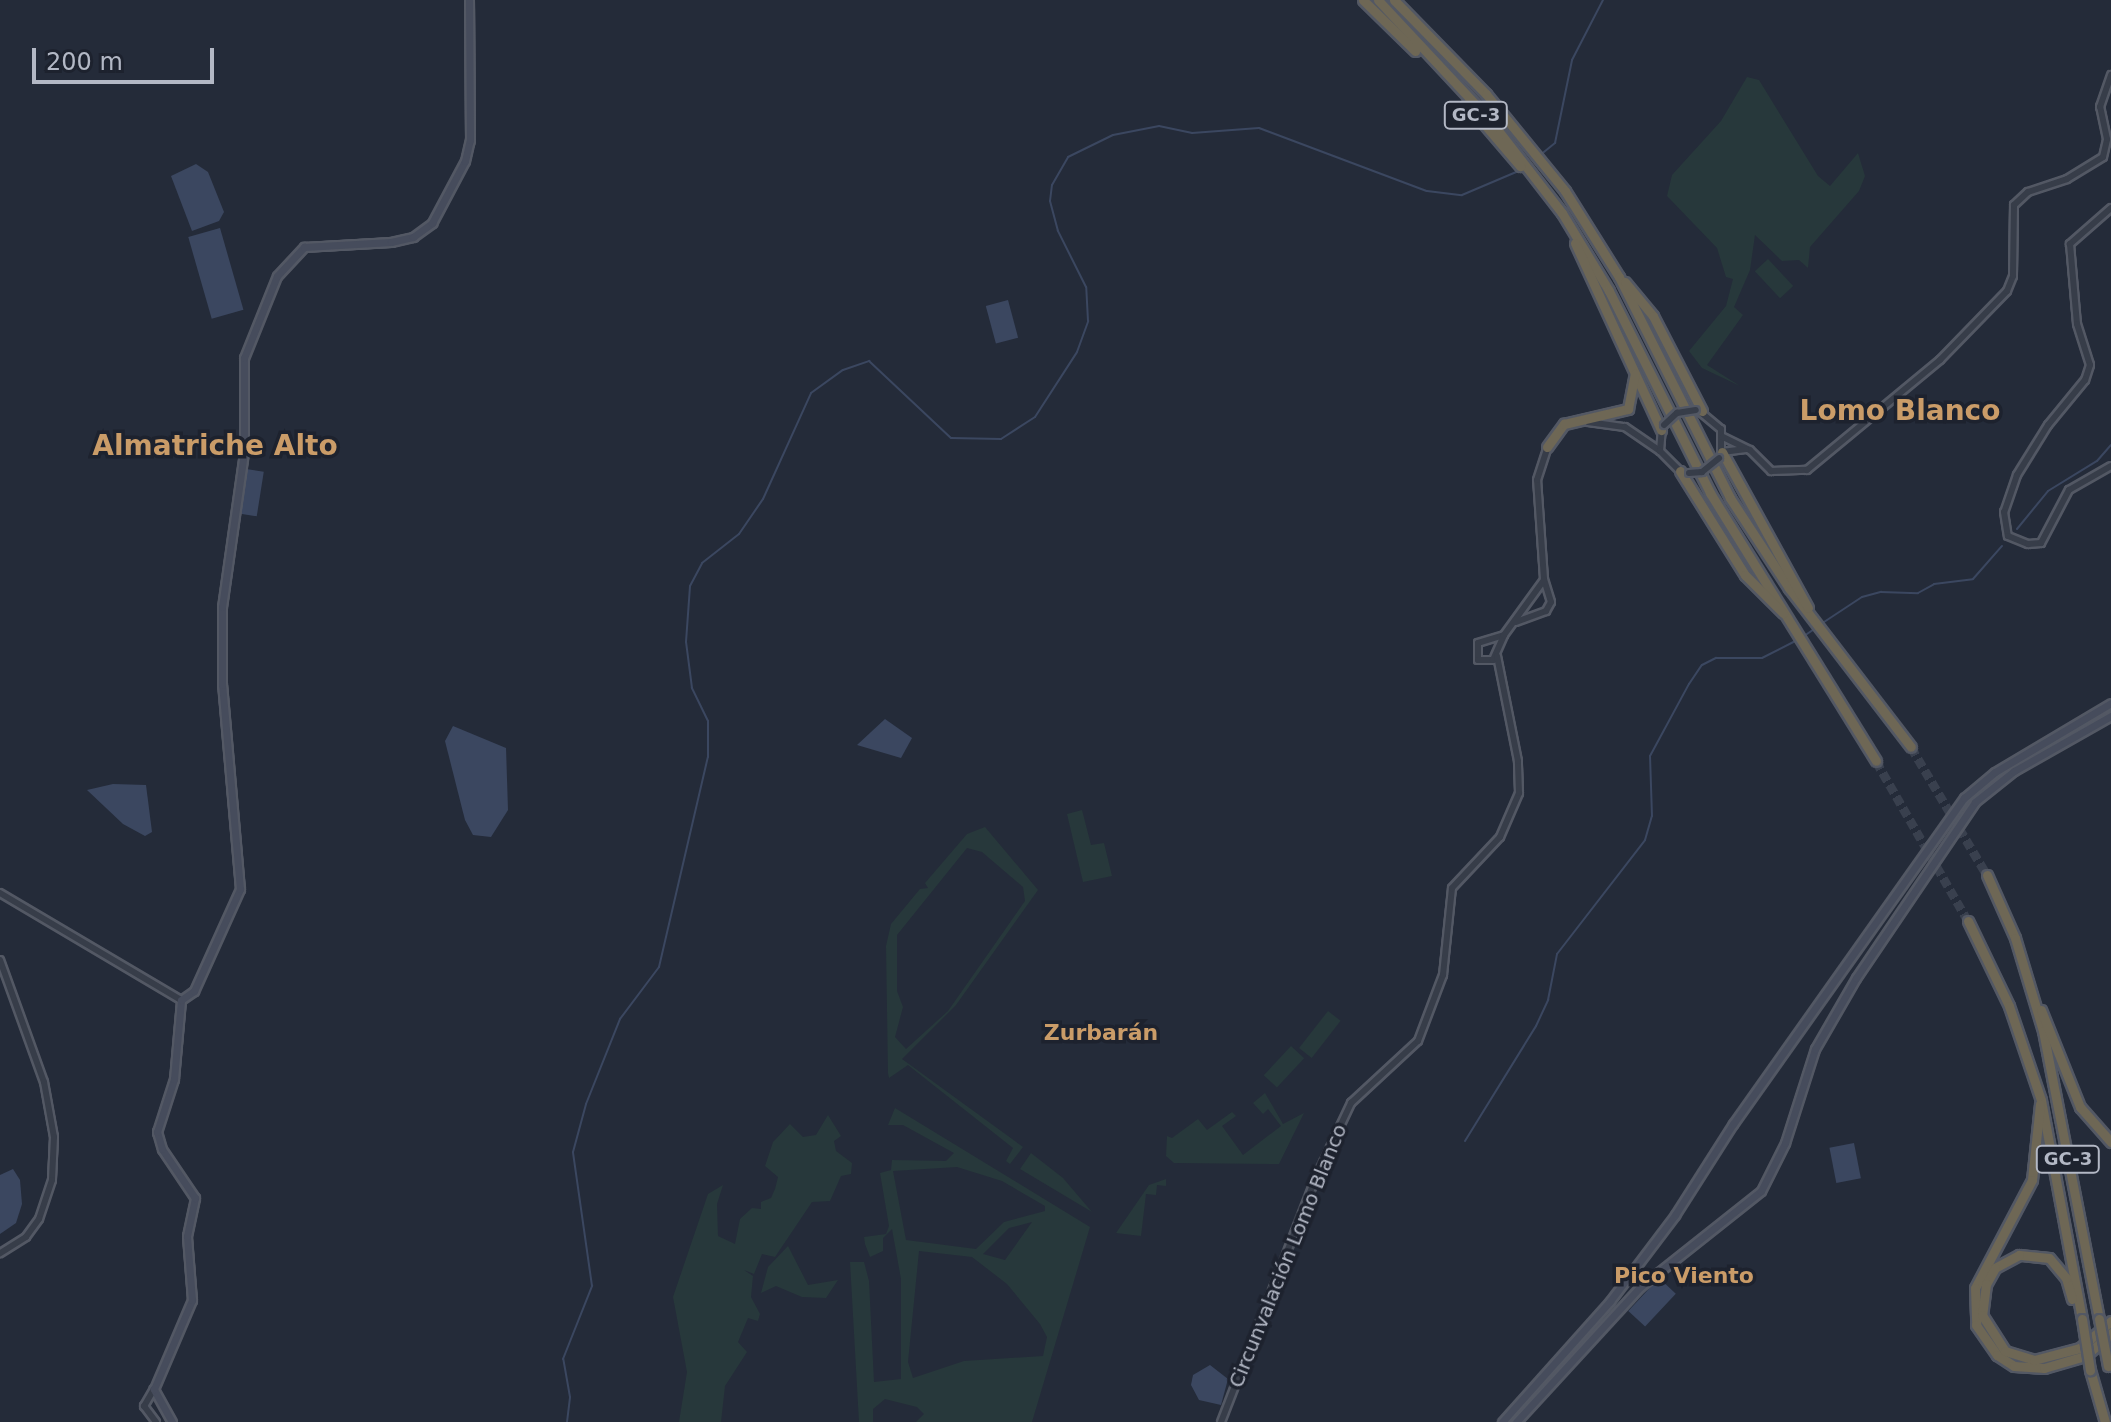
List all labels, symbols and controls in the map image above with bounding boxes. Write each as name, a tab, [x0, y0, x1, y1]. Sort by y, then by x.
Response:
scale bar	[36, 32, 218, 82]
text: 200 m	[46, 48, 123, 76]
road number: GC-3	[1442, 101, 1510, 129]
district label: Lomo Blanco	[1800, 394, 2000, 428]
district label: Almatriche Alto	[92, 429, 338, 463]
district label: Zurbarán	[1044, 1020, 1158, 1046]
street label: Circunvalación Lomo Blanco	[1224, 1121, 1352, 1391]
road number: GC-3	[2034, 1145, 2102, 1173]
district label: Pico Viento	[1614, 1263, 1754, 1289]

